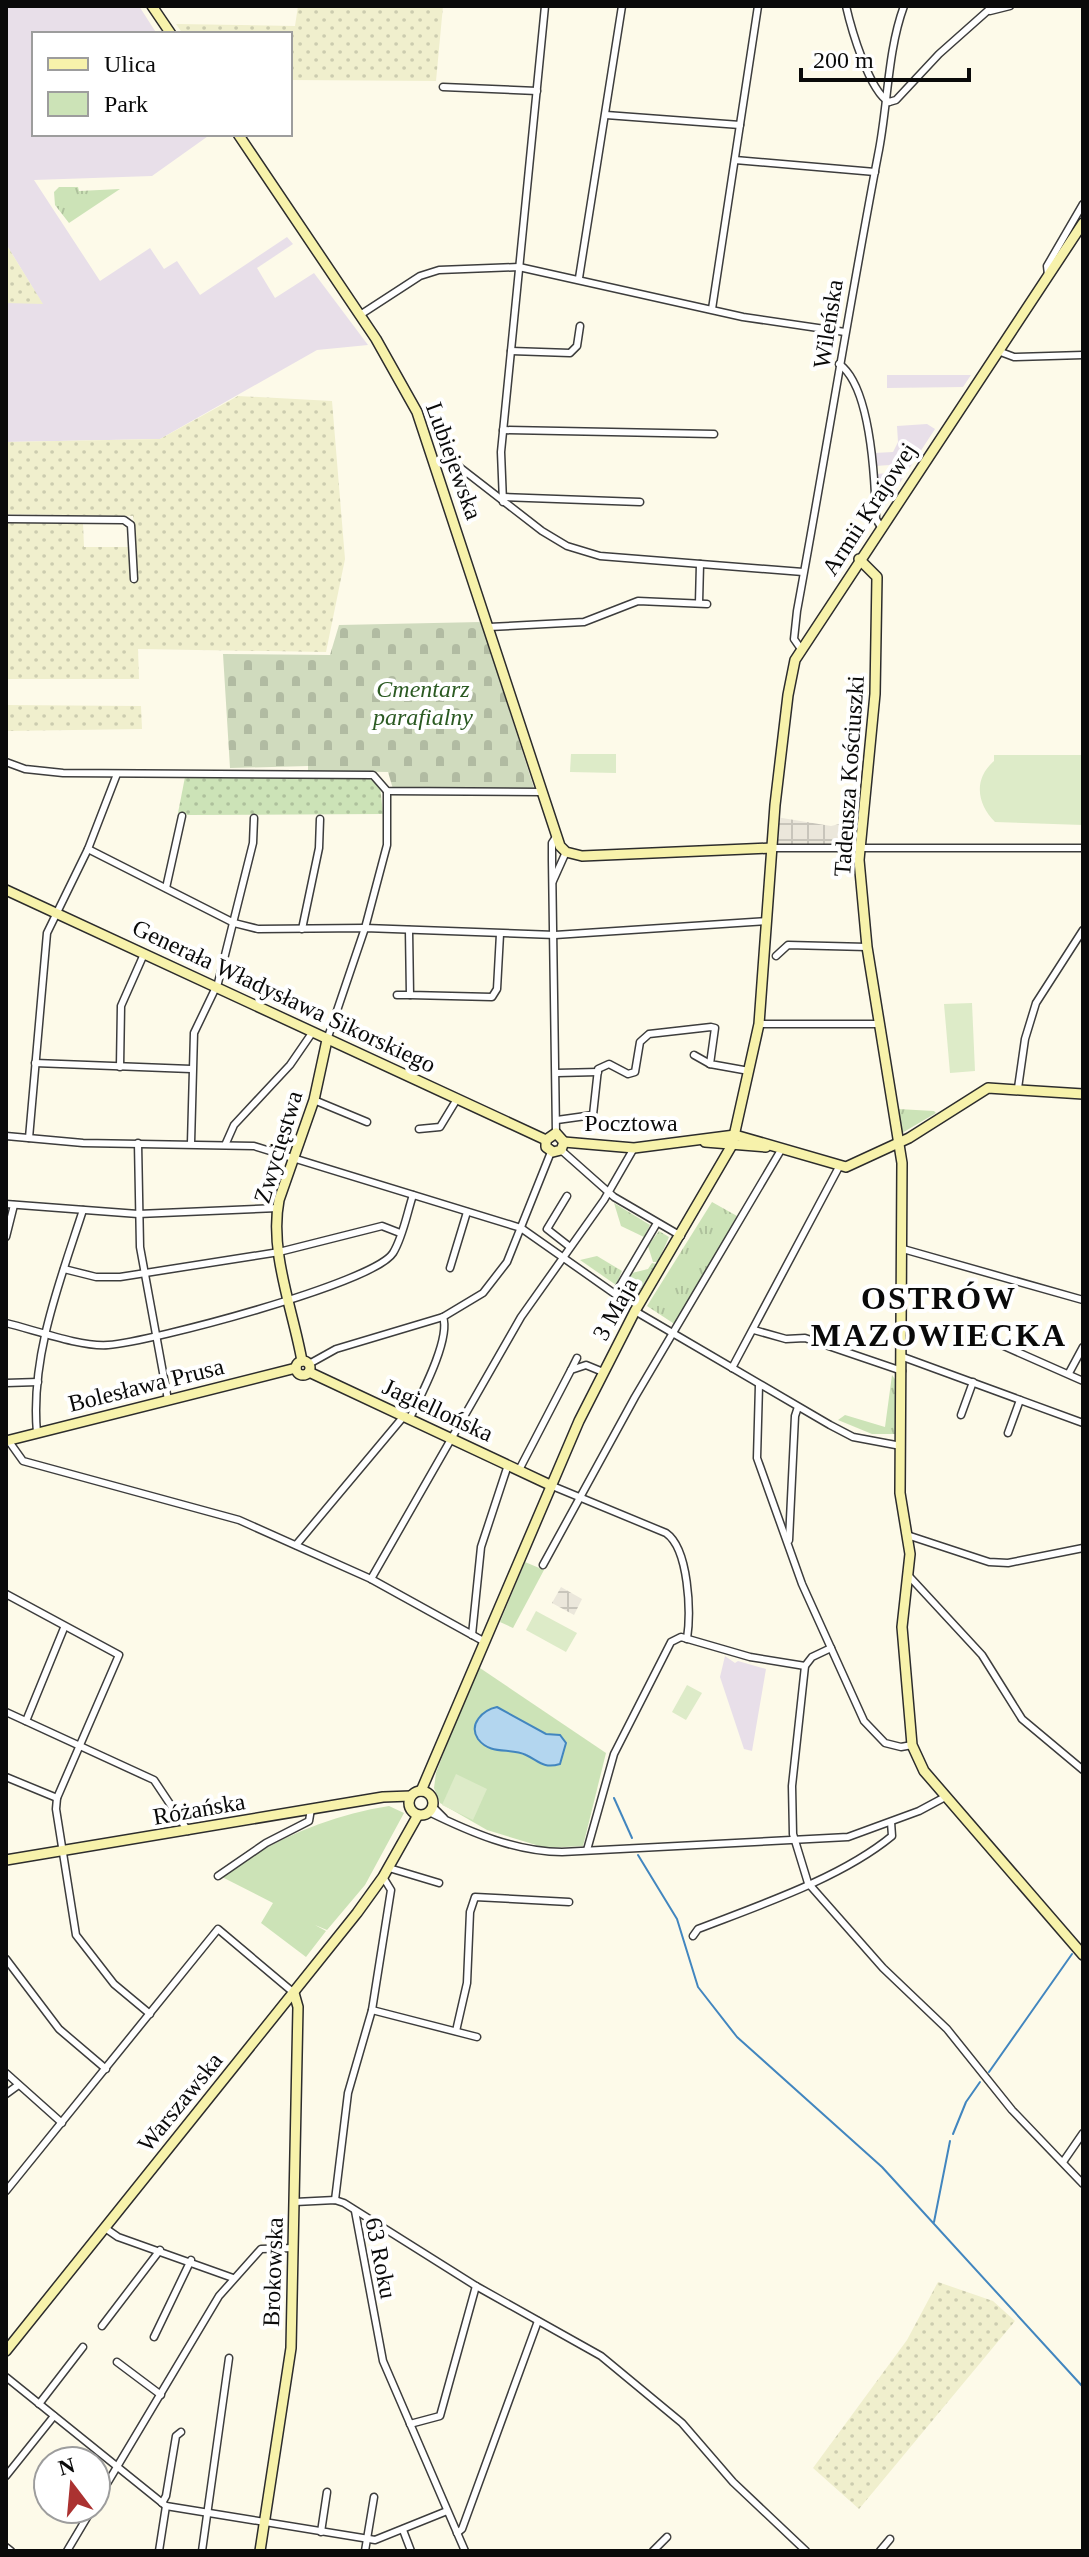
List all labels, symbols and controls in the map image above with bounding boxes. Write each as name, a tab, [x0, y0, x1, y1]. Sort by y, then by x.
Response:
legend	[32, 32, 292, 136]
scale bar	[801, 32, 969, 82]
text: 200 m	[813, 47, 874, 73]
text: Ulica	[104, 51, 156, 77]
text: Park	[104, 91, 148, 117]
street label: Wileńska	[808, 277, 848, 370]
street label: Lubiejewska	[421, 399, 487, 523]
street label: Armii Krajowej	[817, 438, 921, 580]
street label: Tadeusza Kościuszki	[829, 674, 869, 877]
park label: Cmentarz parafialny	[371, 676, 473, 730]
street label: Generała Władysława Sikorskiego	[128, 914, 440, 1078]
street label: Zwycięstwa	[249, 1087, 307, 1206]
street label: Pocztowa	[584, 1110, 678, 1136]
street label: 3 Maja	[587, 1273, 643, 1345]
district label: OSTRÓW MAZOWIECKA	[811, 1280, 1067, 1353]
street label: Bolesława Prusa	[66, 1353, 227, 1417]
street label: Jagiellońska	[379, 1373, 498, 1447]
street label: Różańska	[151, 1788, 248, 1830]
street label: Warszawska	[132, 2047, 228, 2157]
street label: 63 Roku	[360, 2215, 402, 2301]
street label: Brokowska	[258, 2217, 288, 2327]
north arrow	[32, 2445, 112, 2525]
text: N	[56, 2452, 78, 2480]

